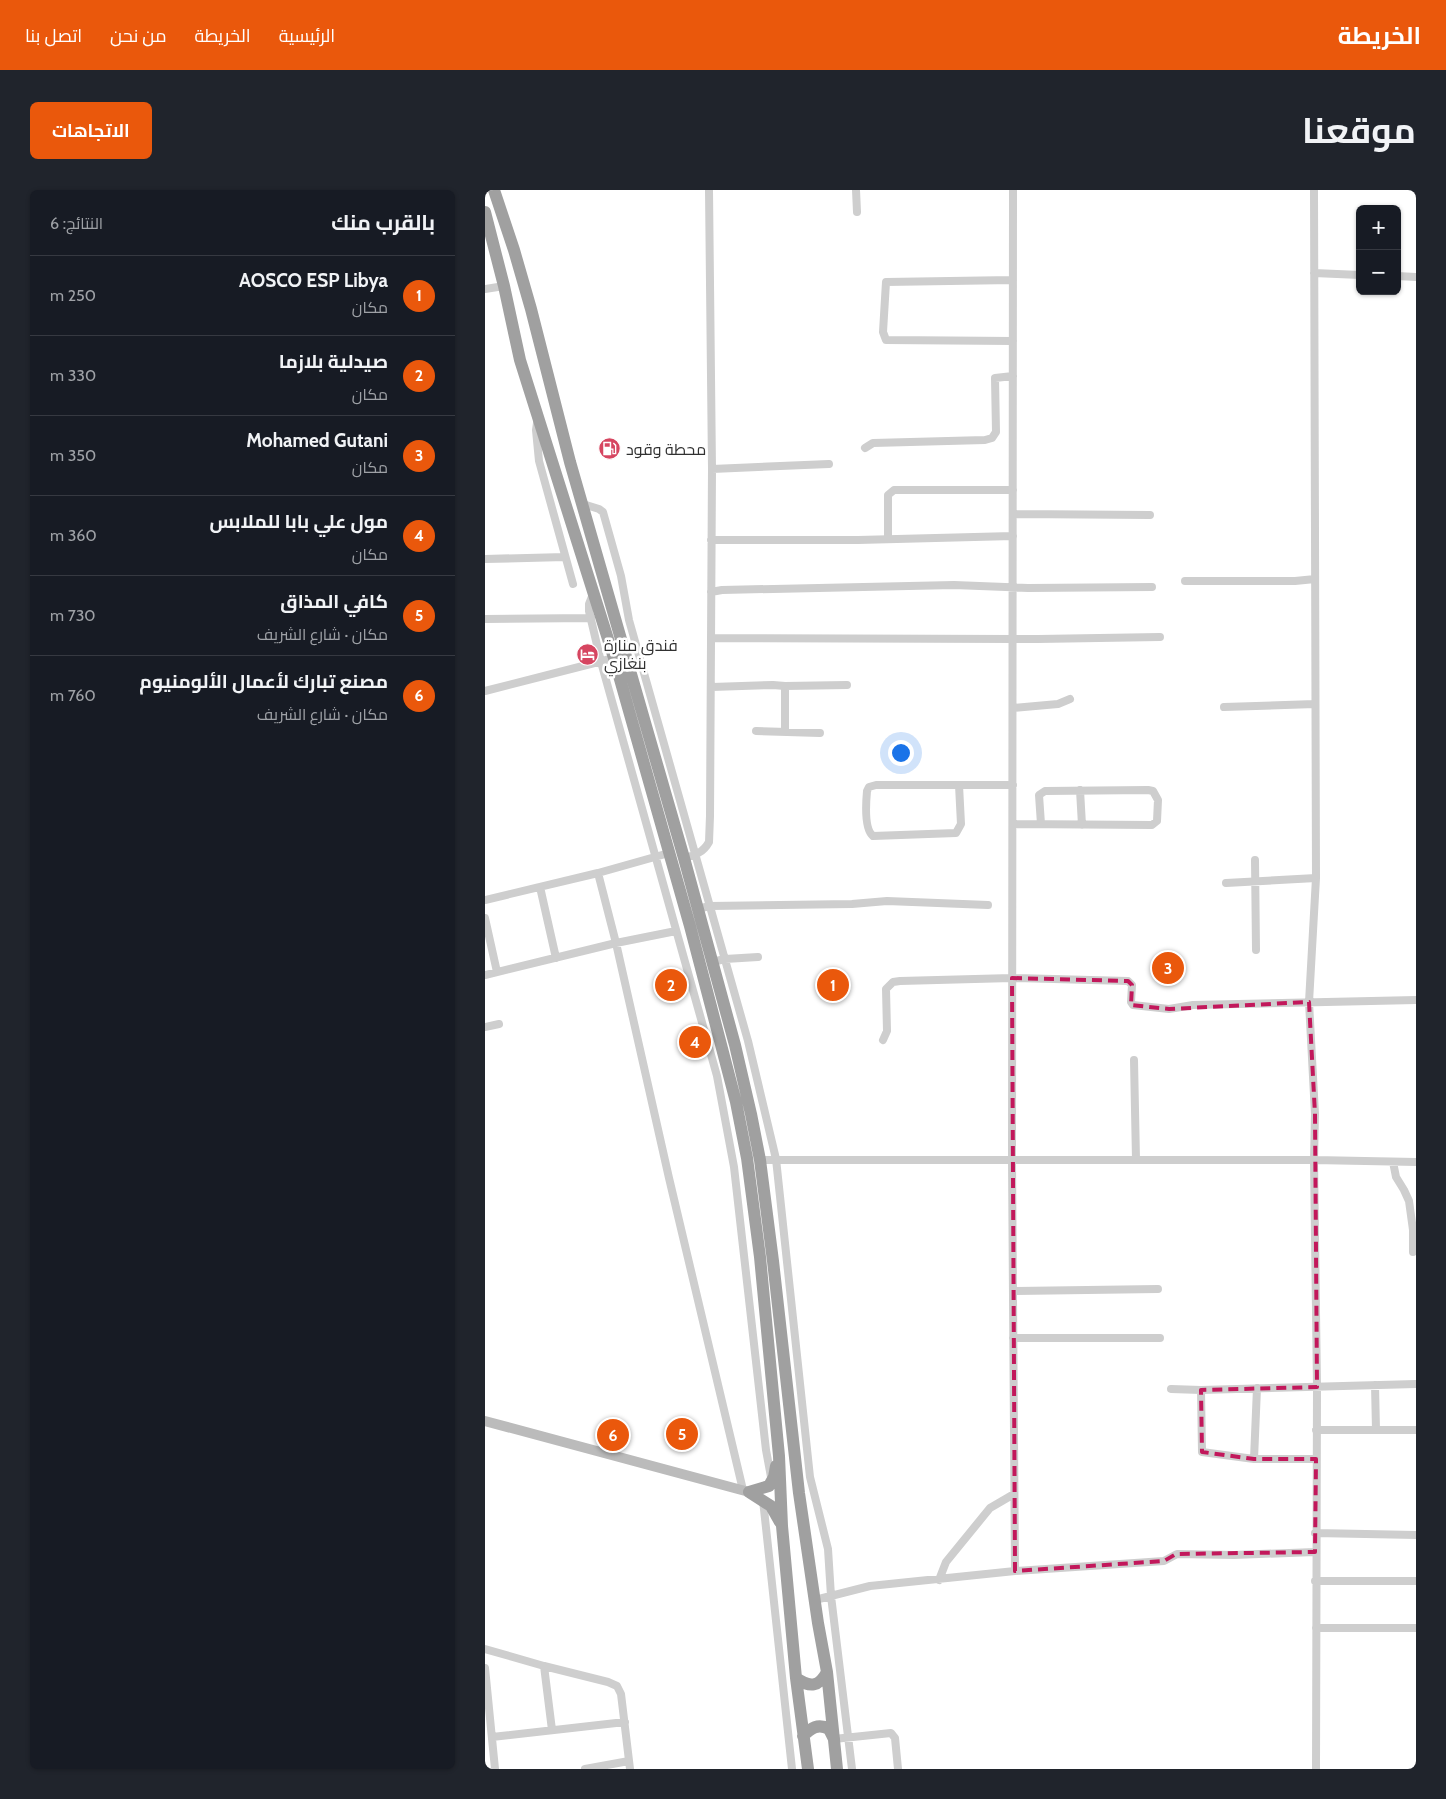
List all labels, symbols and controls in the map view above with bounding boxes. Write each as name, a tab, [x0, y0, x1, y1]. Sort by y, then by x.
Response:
text: الخريطة	[1338, 21, 1421, 50]
text: اتصل بنا	[25, 25, 82, 47]
text: من نحن	[110, 25, 166, 47]
text: الخريطة	[194, 25, 251, 47]
text: الرئيسية	[279, 25, 335, 47]
button: الاتجاهات	[30, 102, 152, 159]
text: موقعنا	[1302, 109, 1416, 152]
map controls	[1356, 205, 1401, 295]
button: +	[1356, 205, 1401, 250]
text: بالقرب منك	[331, 210, 435, 235]
text: النتائج: 6	[50, 214, 103, 233]
button: −	[1356, 250, 1401, 295]
text: AOSCO ESP Libya	[239, 269, 388, 292]
text: 250 m	[50, 286, 96, 305]
text: 1	[416, 286, 422, 305]
text: مكان	[352, 298, 388, 317]
text: صيدلية بلازما	[279, 350, 388, 373]
text: 330 m	[50, 366, 96, 385]
text: 2	[415, 366, 423, 385]
text: مكان	[352, 385, 388, 404]
text: Mohamed Gutani	[246, 429, 388, 452]
fuel station icon: محطة وقود	[598, 437, 622, 461]
place label: محطة وقود	[626, 440, 706, 459]
text: 350 m	[50, 446, 96, 465]
text: 3	[415, 446, 423, 465]
text: مكان	[352, 458, 388, 477]
text: مول علي بابا للملابس	[209, 510, 388, 533]
text: 360 m	[50, 526, 97, 545]
text: 4	[414, 526, 424, 545]
text: مكان	[352, 545, 388, 564]
text: كافي المذاق	[280, 590, 388, 613]
text: 730 m	[50, 606, 96, 625]
text: 5	[415, 606, 423, 625]
text: مكان · شارع الشريف	[257, 625, 388, 644]
place label: فندق منارة بنغازي	[604, 636, 678, 677]
hotel icon: فندق منارة بنغازي	[576, 642, 600, 666]
text: مصنع تبارك لأعمال الألومنيوم	[139, 670, 388, 693]
text: 760 m	[50, 686, 96, 705]
text: 6	[415, 686, 424, 705]
text: مكان · شارع الشريف	[257, 705, 388, 724]
your location	[888, 740, 914, 766]
pin: 3	[1152, 949, 1184, 987]
pin: 2	[655, 966, 687, 1004]
pin: 1	[817, 966, 849, 1004]
pin: 4	[679, 1023, 711, 1061]
pin: 5	[666, 1415, 698, 1453]
pin: 6	[597, 1416, 629, 1454]

